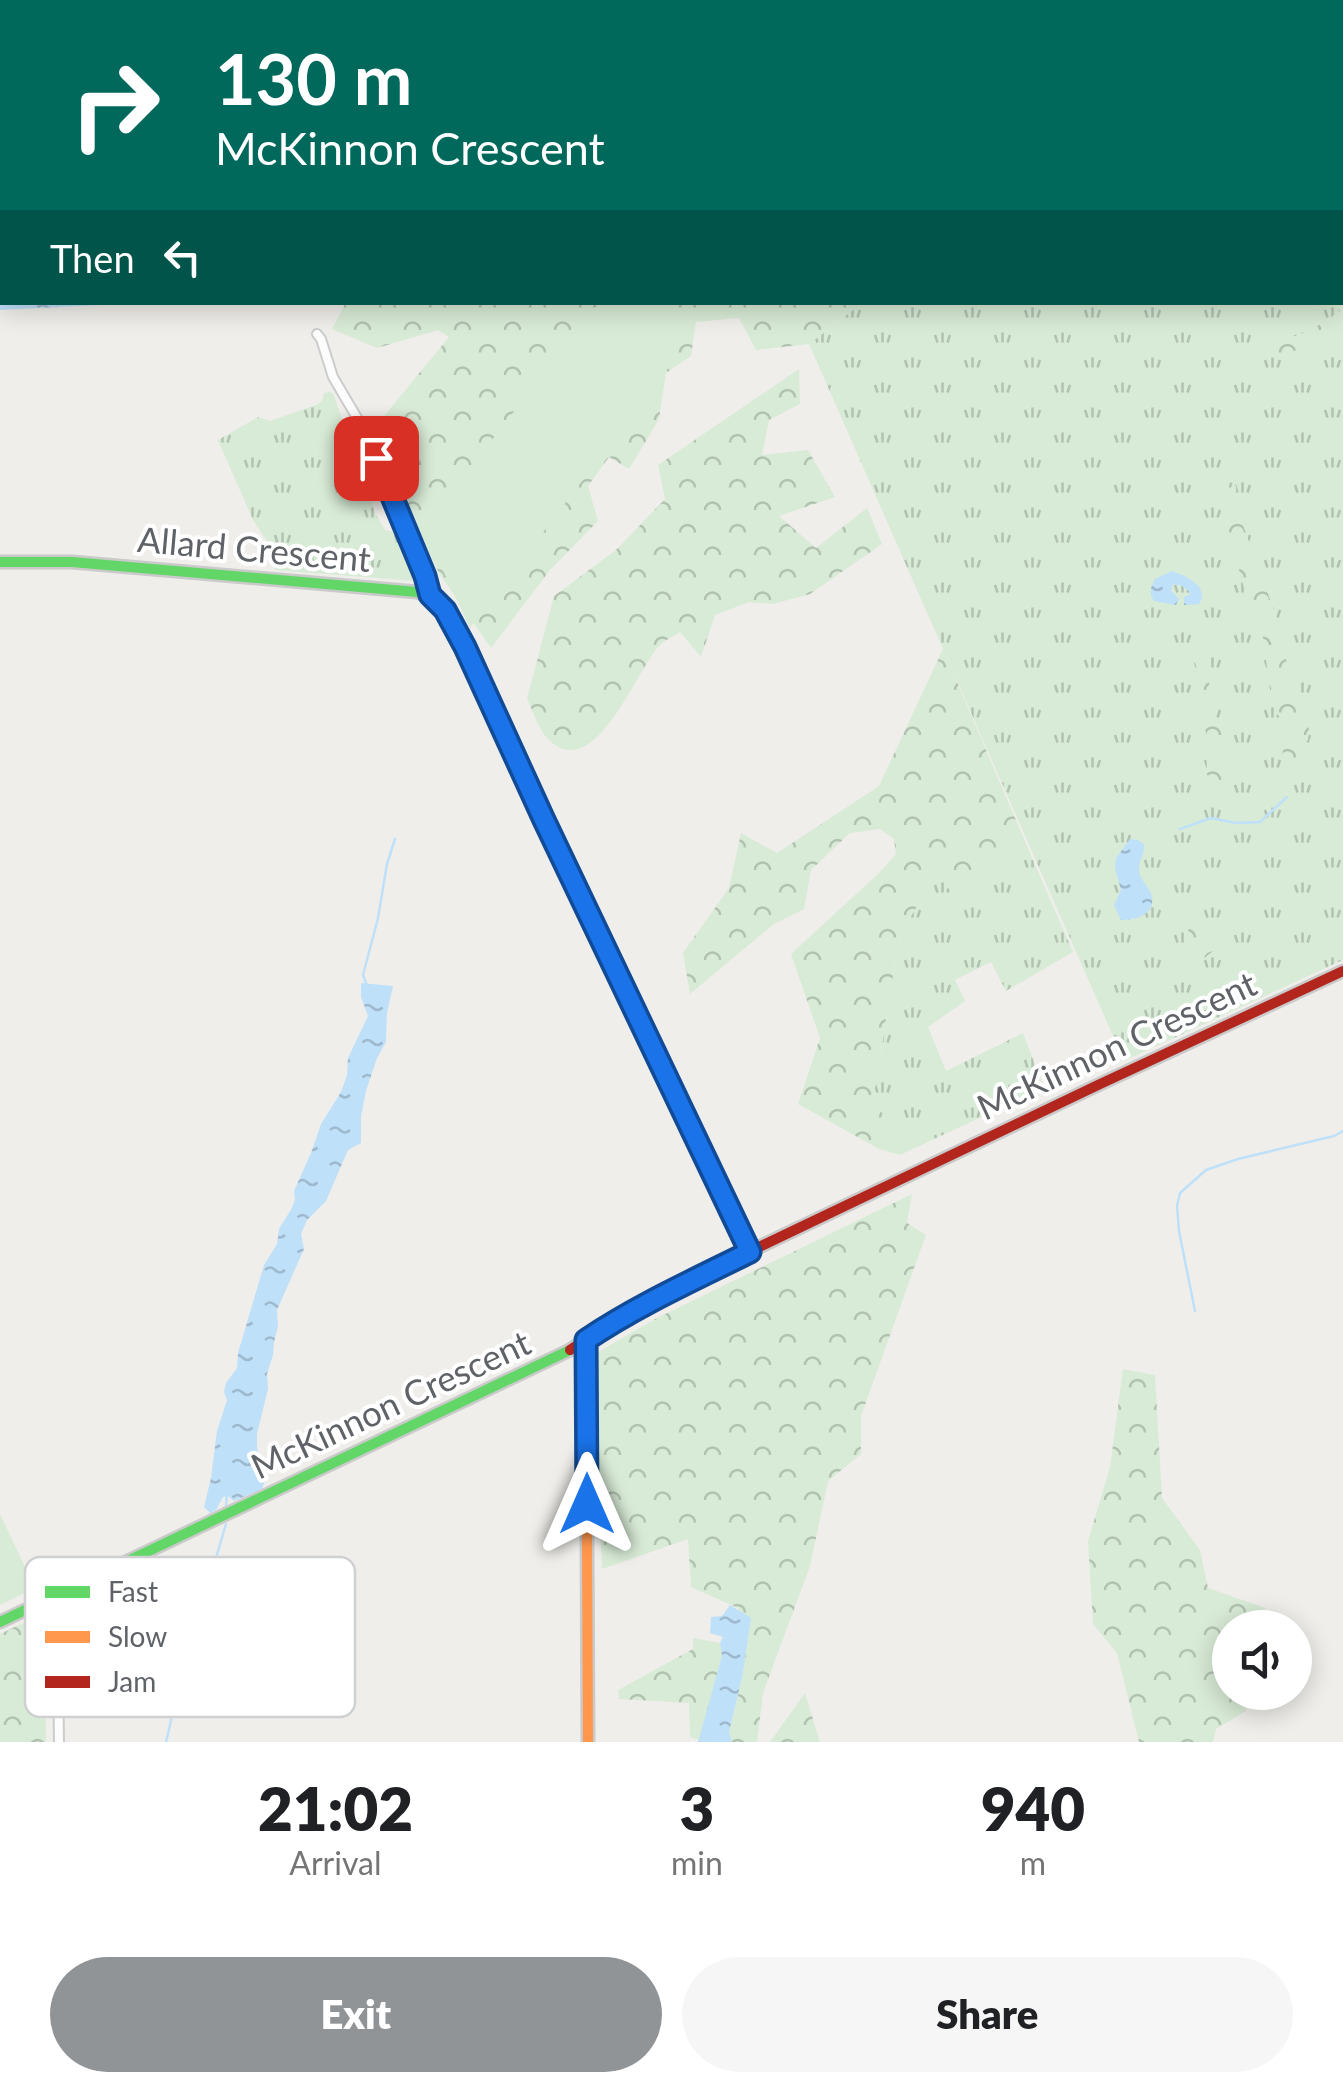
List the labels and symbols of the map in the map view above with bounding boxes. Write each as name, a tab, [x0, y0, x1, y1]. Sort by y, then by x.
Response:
pin	[334, 416, 419, 501]
street label: Allard Crescent	[136, 517, 373, 579]
street label: McKinnon Crescent	[970, 961, 1263, 1127]
street label: McKinnon Crescent	[244, 1320, 537, 1486]
position arrow	[535, 1452, 639, 1556]
legend	[25, 1557, 355, 1717]
text: Fast	[108, 1574, 158, 1608]
text: Slow	[108, 1619, 167, 1653]
text: Jam	[108, 1664, 156, 1698]

